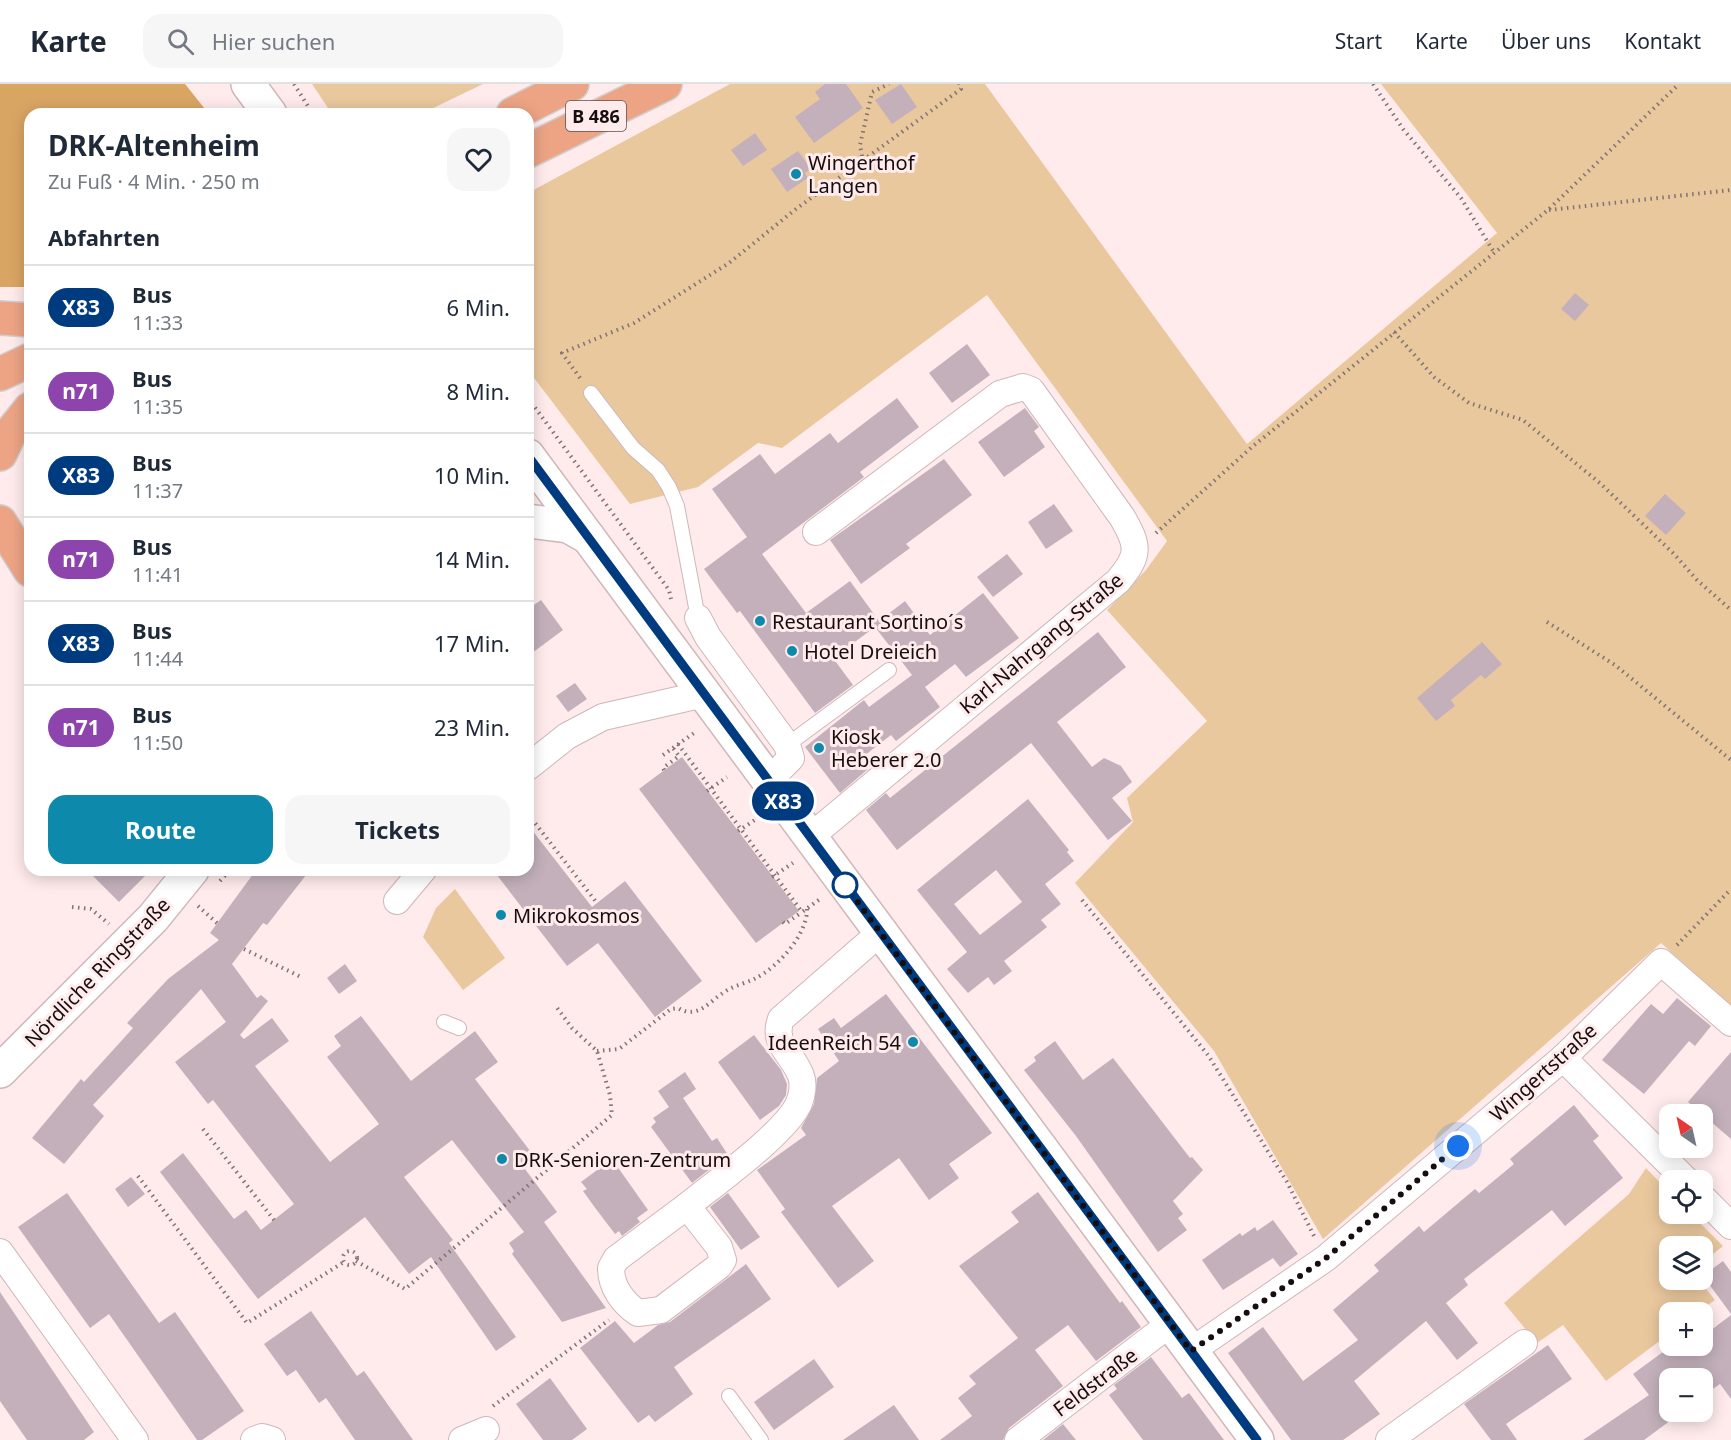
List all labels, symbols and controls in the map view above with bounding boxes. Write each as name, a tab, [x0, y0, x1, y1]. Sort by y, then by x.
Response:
search box	[143, 14, 563, 68]
text: Karte	[30, 22, 107, 60]
icon: search	[164, 25, 197, 58]
text: Hier suchen	[212, 26, 335, 56]
text: Start	[1335, 27, 1382, 55]
text: Karte	[1415, 27, 1468, 55]
text: Über uns	[1501, 27, 1591, 55]
text: Kontakt	[1624, 27, 1701, 55]
road number: B 486	[566, 101, 626, 131]
text: DRK-Altenheim	[48, 126, 260, 164]
button: heart	[447, 128, 510, 191]
place label: Wingerthof Langen	[808, 149, 916, 199]
marker: Wingerthof Langen	[789, 167, 803, 181]
text: Zu Fuß · 4 Min. · 250 m	[48, 168, 260, 195]
text: Abfahrten	[48, 222, 160, 252]
text: Bus	[132, 279, 172, 309]
text: 6 Min.	[447, 292, 510, 322]
text: X83	[62, 293, 100, 321]
text: 11:33	[132, 309, 183, 336]
text: Bus	[132, 363, 172, 393]
text: 8 Min.	[447, 376, 510, 406]
text: n71	[62, 377, 100, 405]
text: 11:35	[132, 393, 183, 420]
text: Bus	[132, 447, 172, 477]
text: 10 Min.	[434, 460, 510, 490]
text: X83	[62, 461, 100, 489]
text: 11:37	[132, 477, 183, 504]
text: Bus	[132, 531, 172, 561]
text: 14 Min.	[434, 544, 510, 574]
text: n71	[62, 545, 100, 573]
text: 11:41	[132, 561, 183, 588]
street label: Karl-Nahrgang-Straße	[953, 566, 1129, 720]
place label: Restaurant Sortino´s	[772, 608, 963, 635]
marker: Restaurant Sortino´s	[753, 614, 767, 628]
text: Bus	[132, 615, 172, 645]
text: 17 Min.	[434, 628, 510, 658]
text: X83	[62, 629, 100, 657]
place label: Hotel Dreieich	[804, 638, 937, 665]
marker: Hotel Dreieich	[785, 644, 799, 658]
text: 11:44	[132, 645, 183, 672]
text: Bus	[132, 699, 172, 729]
text: 23 Min.	[434, 712, 510, 742]
text: n71	[62, 713, 100, 741]
place label: Kiosk Heberer 2.0	[831, 723, 942, 773]
text: 11:50	[132, 729, 183, 756]
marker: Kiosk Heberer 2.0	[812, 741, 826, 755]
line badge: X83	[748, 782, 818, 820]
text: X83	[764, 787, 802, 815]
button: Route	[48, 795, 273, 864]
button: Tickets	[285, 795, 510, 864]
unlabelled marker	[832, 872, 858, 898]
street label: Nördliche Ringstraße	[18, 891, 176, 1053]
place label: Mikrokosmos	[513, 902, 640, 929]
marker: Mikrokosmos	[494, 908, 508, 922]
street label: Wingertstraße	[1484, 1017, 1602, 1127]
place label: IdeenReich 54	[768, 1029, 902, 1056]
marker: IdeenReich 54	[906, 1035, 920, 1049]
north arrow	[1659, 1104, 1713, 1158]
map controls	[1659, 1104, 1713, 1422]
your location	[1443, 1131, 1473, 1161]
place label: DRK-Senioren-Zentrum	[514, 1146, 731, 1173]
marker: DRK-Senioren-Zentrum	[495, 1152, 509, 1166]
button: locate	[1659, 1170, 1713, 1224]
button: layers	[1659, 1236, 1713, 1290]
button: +	[1659, 1302, 1713, 1356]
street label: Feldstraße	[1047, 1341, 1143, 1423]
button: −	[1659, 1368, 1713, 1422]

